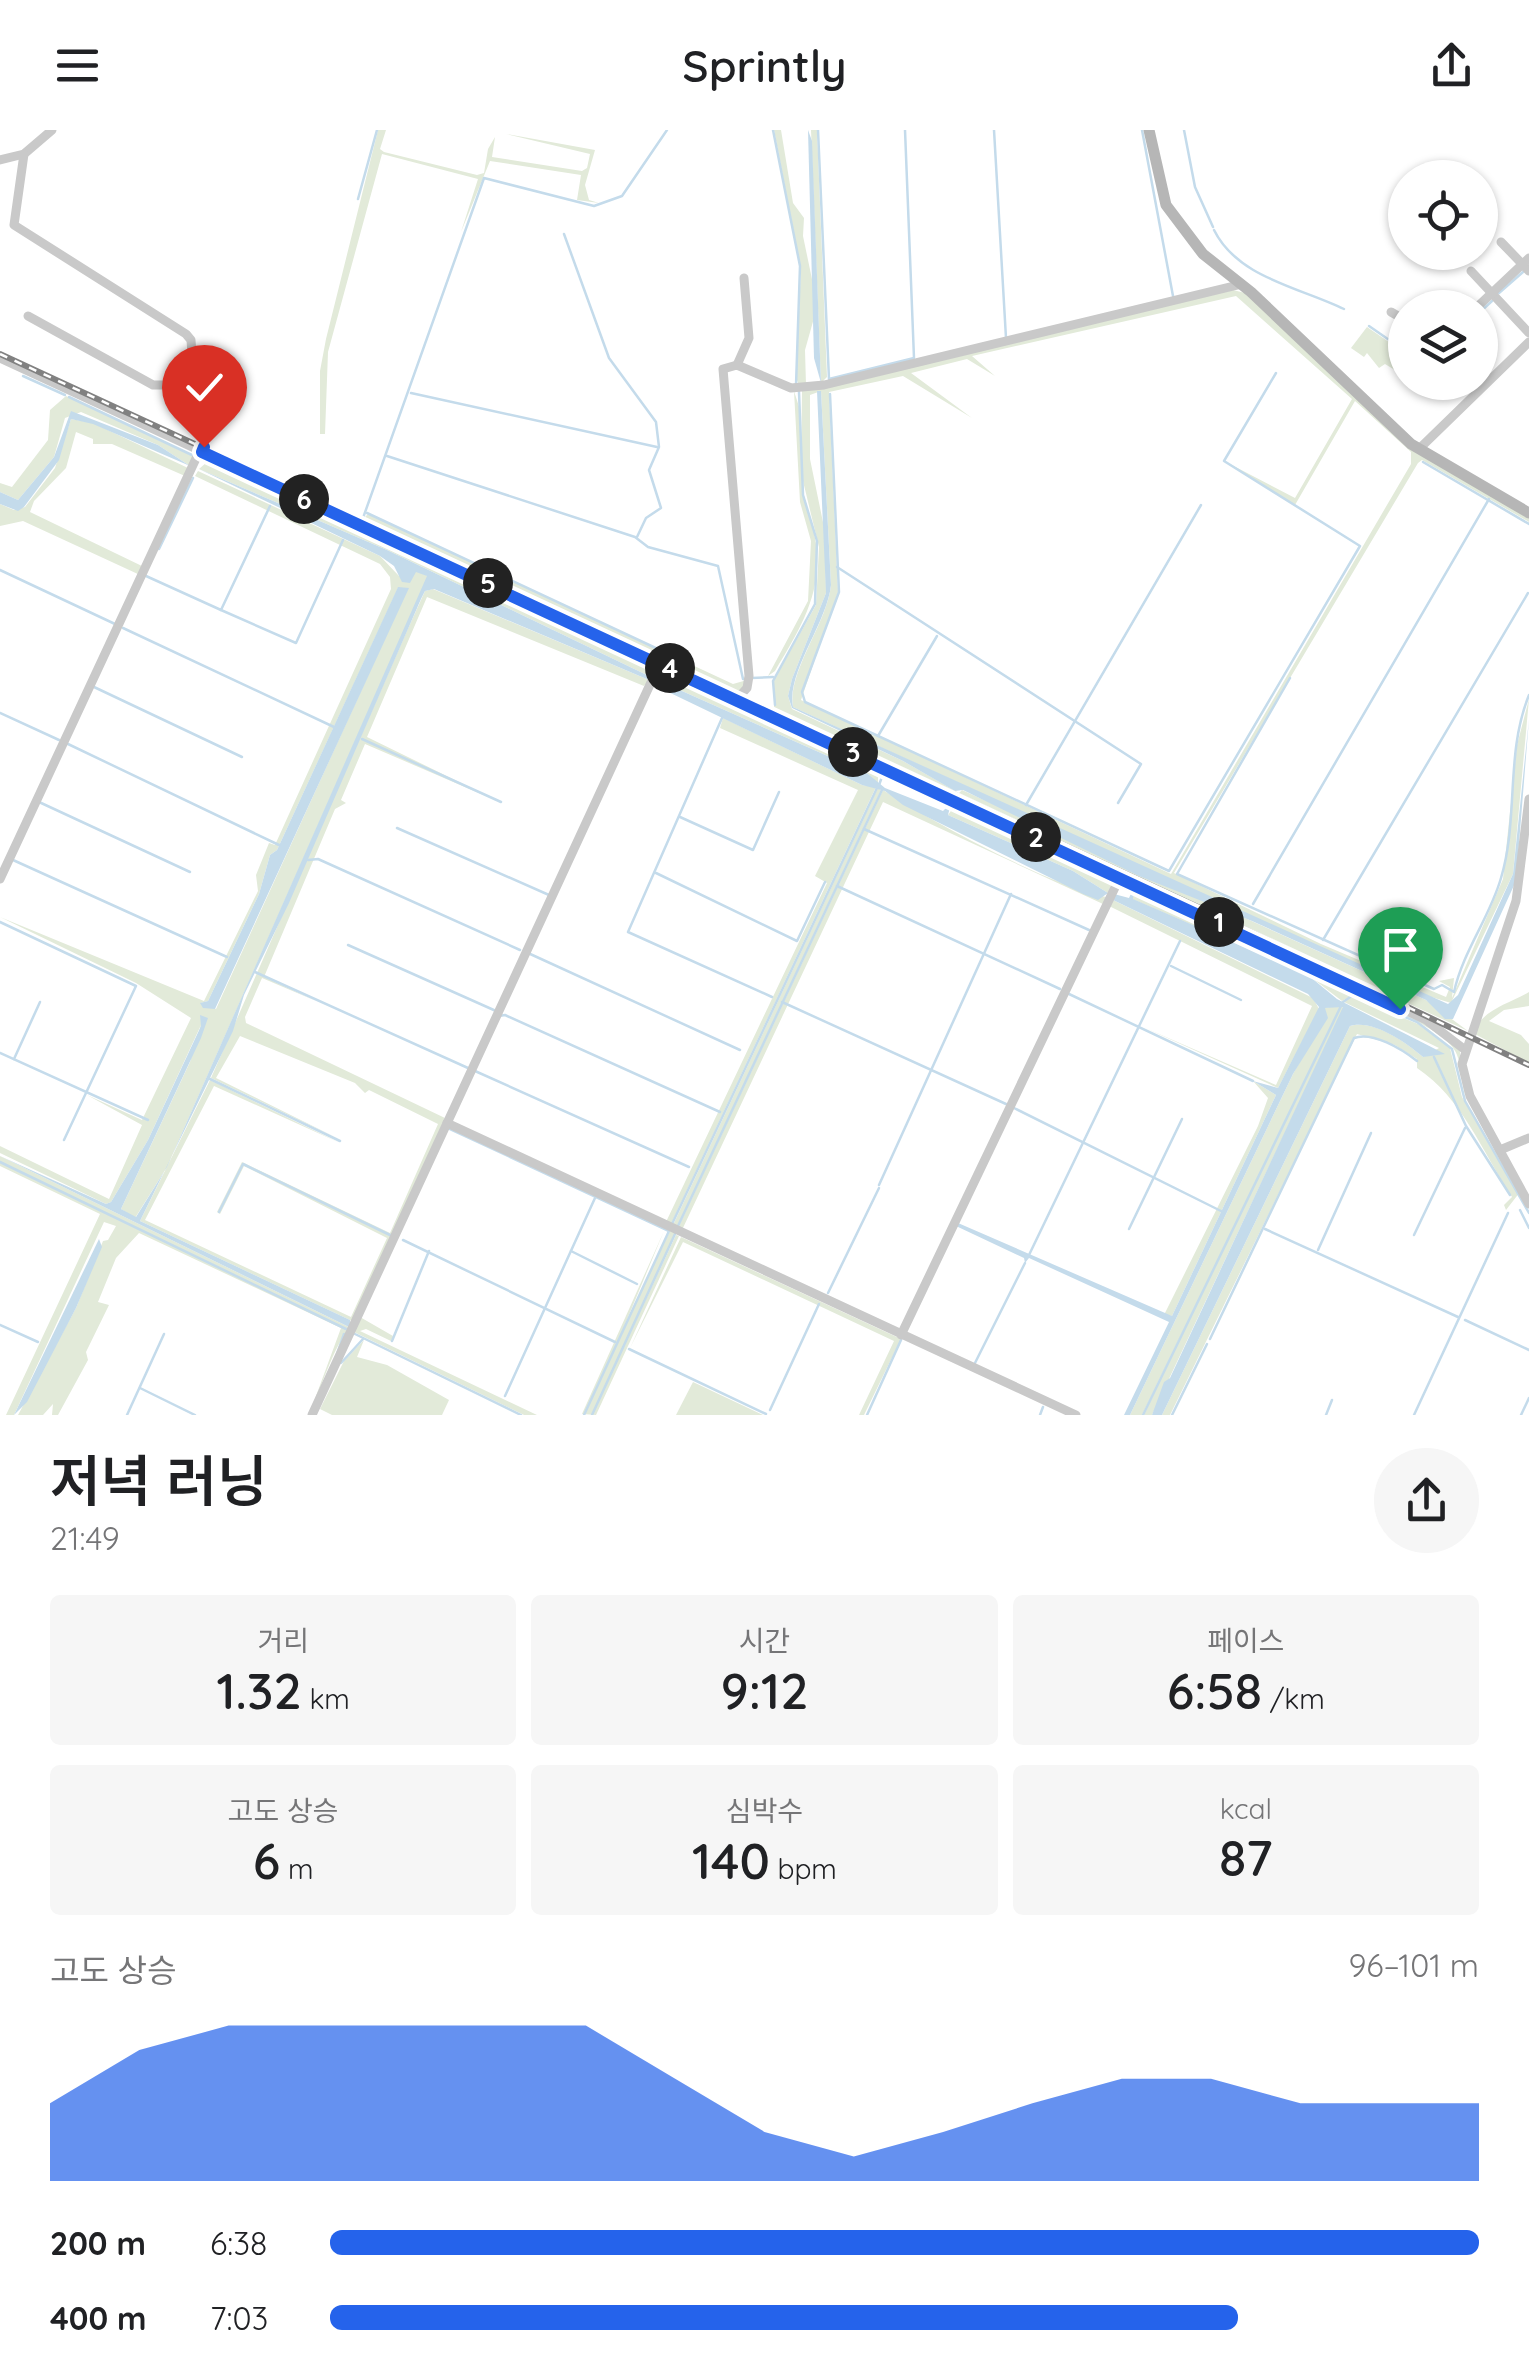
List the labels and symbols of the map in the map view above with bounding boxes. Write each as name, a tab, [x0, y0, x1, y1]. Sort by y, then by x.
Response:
pin	[162, 345, 247, 448]
pin: 6	[279, 474, 329, 524]
pin: 5	[463, 558, 513, 608]
pin: 4	[645, 643, 695, 693]
pin: 3	[828, 727, 878, 777]
pin: 2	[1011, 812, 1061, 862]
pin: 1	[1194, 897, 1244, 947]
pin	[1358, 907, 1443, 1010]

